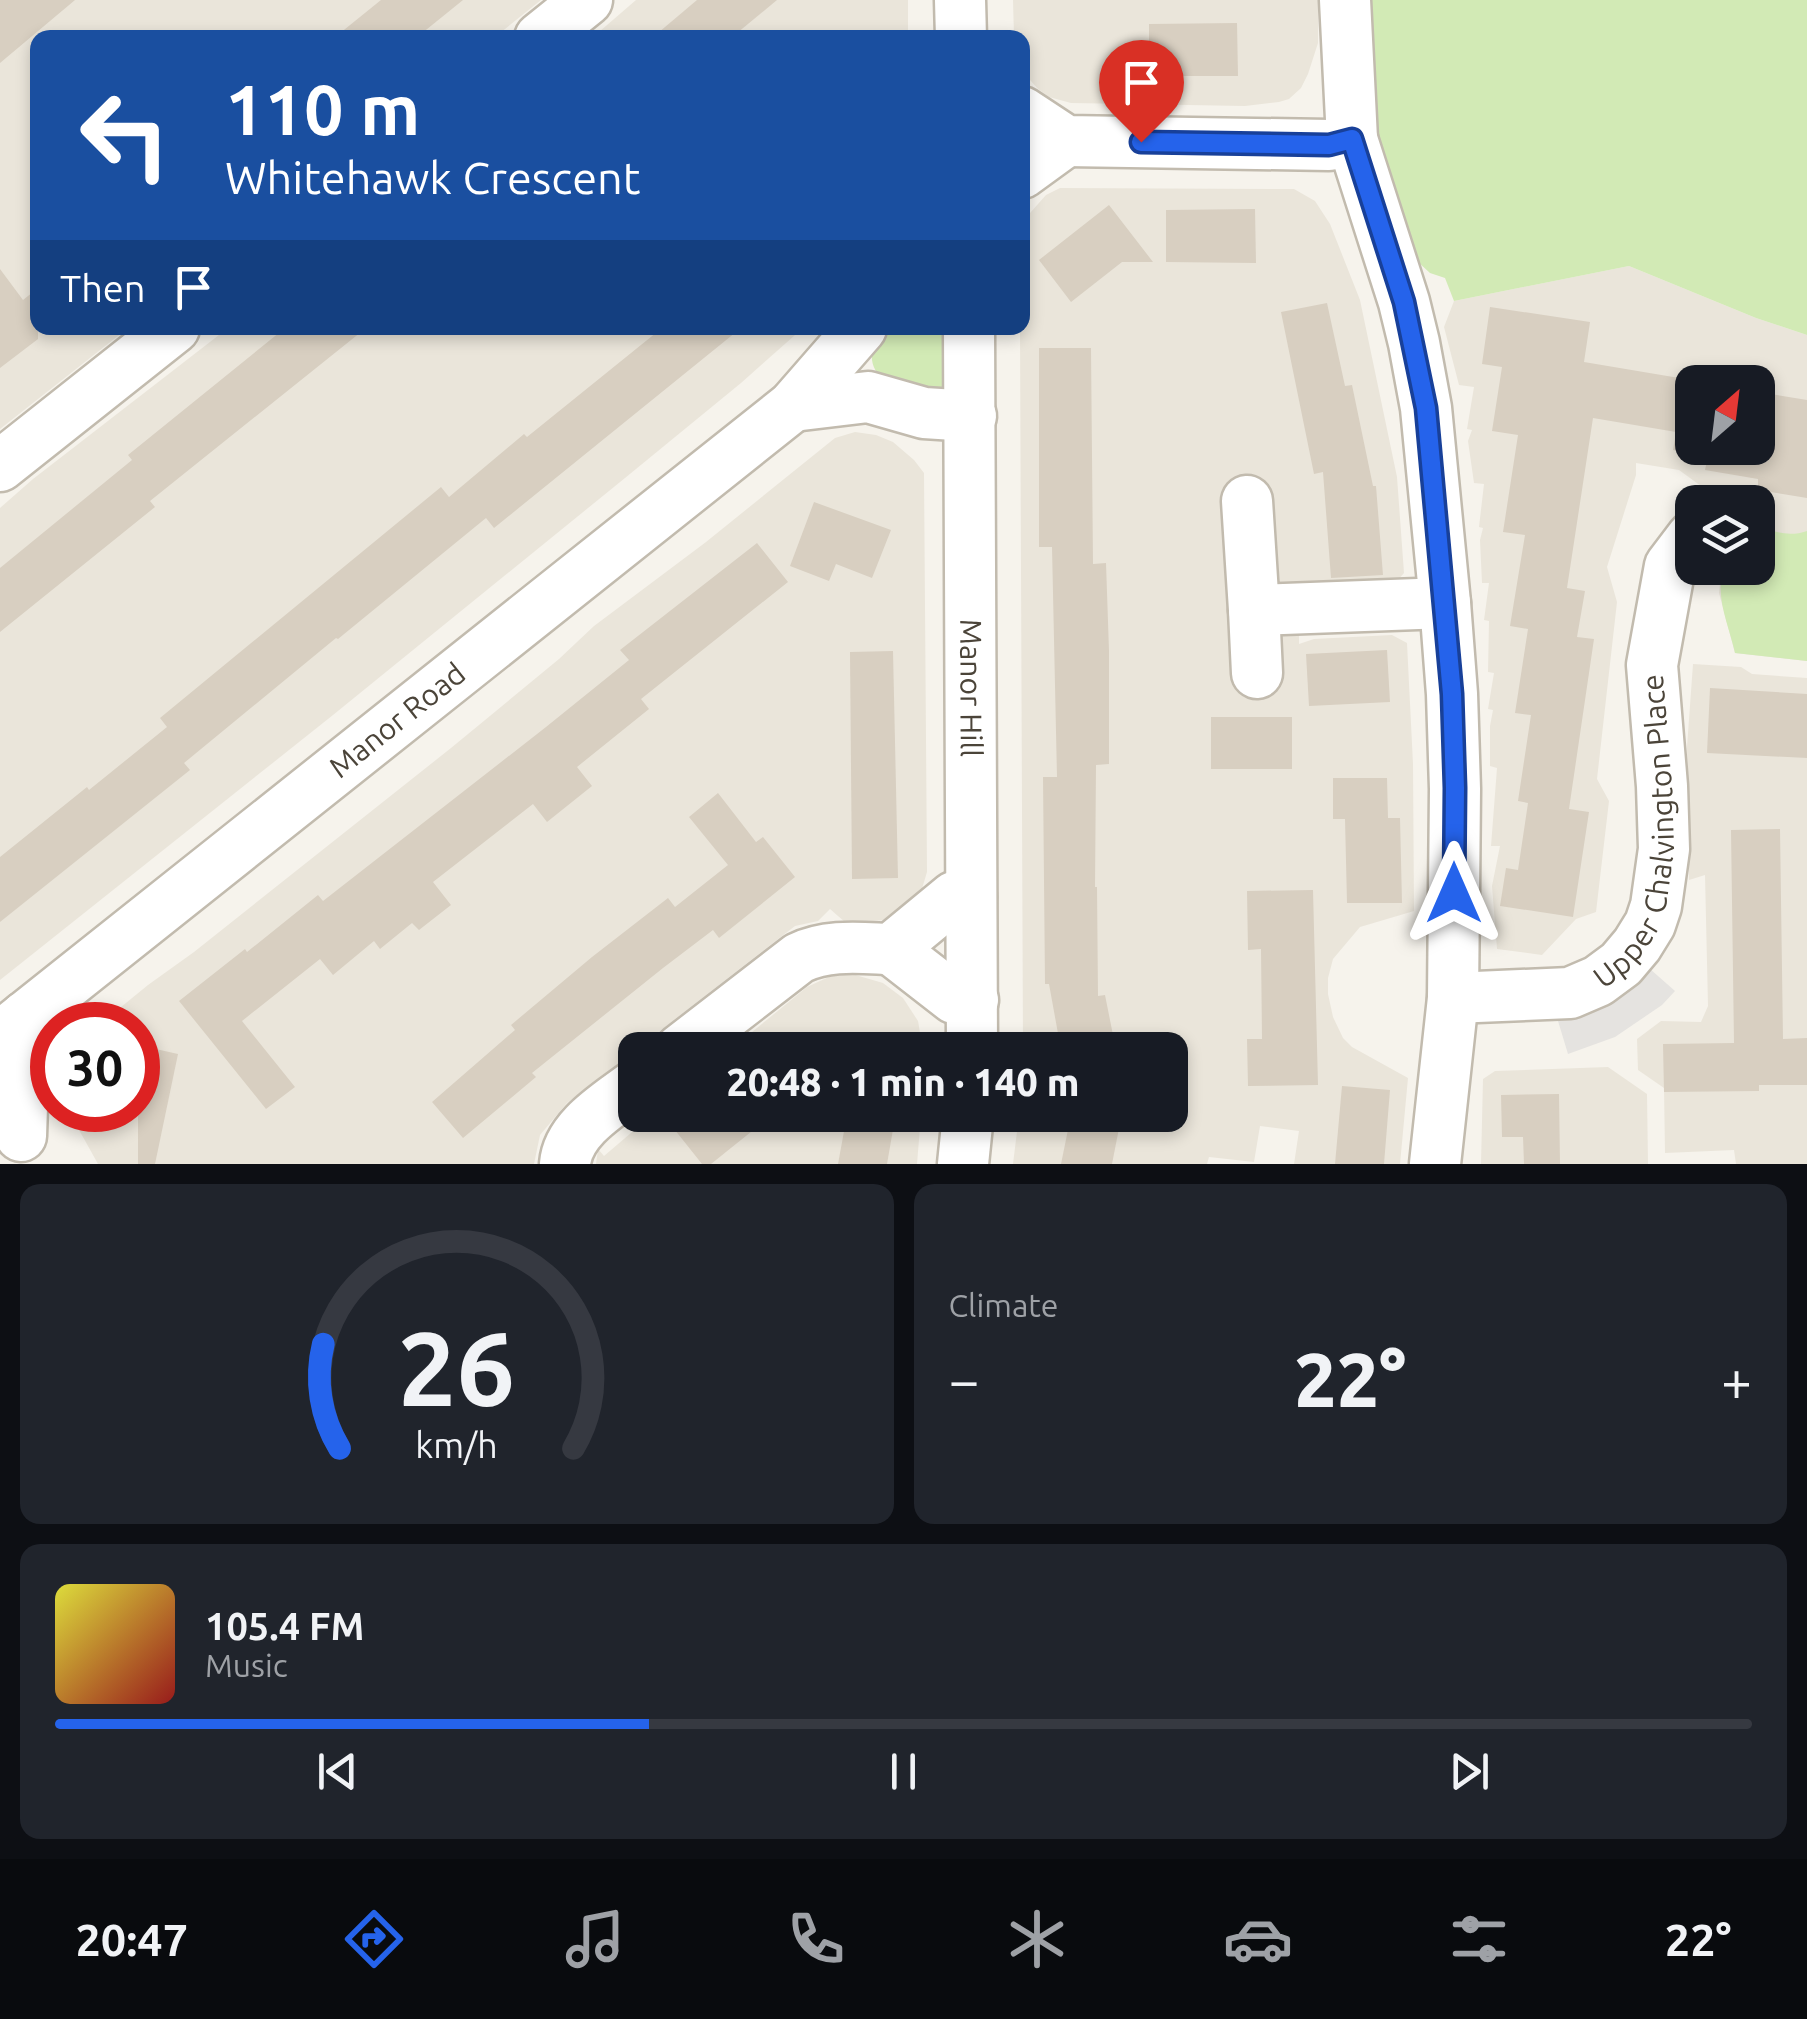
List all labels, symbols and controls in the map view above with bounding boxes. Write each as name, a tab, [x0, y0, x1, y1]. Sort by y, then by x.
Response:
pin	[1099, 40, 1184, 143]
icon: arrive	[1114, 55, 1169, 110]
icon: left	[60, 70, 190, 200]
text: 110 m	[225, 70, 420, 148]
text: Whitehawk Crescent	[225, 152, 640, 203]
icon: arrive	[166, 260, 221, 315]
text: Then	[60, 267, 146, 309]
north arrow	[1675, 365, 1775, 465]
map controls	[1675, 365, 1775, 585]
button: layers	[1675, 485, 1775, 585]
street label: Manor Hill	[954, 619, 989, 757]
street label: Manor Road	[322, 656, 471, 784]
street label: Upper Chalvington Place	[1587, 673, 1680, 994]
position arrow	[1402, 841, 1506, 945]
speed limit sign: 30	[30, 1002, 160, 1132]
text: 20:48 · 1 min · 140 m	[726, 1061, 1080, 1103]
text: Climate	[949, 1287, 1059, 1323]
text: 26	[398, 1309, 515, 1426]
text: 22°	[1294, 1337, 1406, 1421]
text: −	[949, 1349, 980, 1410]
text: +	[1721, 1349, 1752, 1410]
text: km/h	[415, 1425, 498, 1465]
text: 105.4 FM	[205, 1605, 364, 1647]
text: Music	[205, 1647, 288, 1683]
icon: previous	[310, 1744, 365, 1799]
icon: pause	[876, 1744, 931, 1799]
icon: next	[1442, 1744, 1497, 1799]
icon: directions	[339, 1904, 409, 1974]
icon: music	[560, 1904, 630, 1974]
icon: phone	[781, 1904, 851, 1974]
icon: climate	[1002, 1904, 1072, 1974]
icon: car	[1223, 1904, 1293, 1974]
icon: filters	[1444, 1904, 1514, 1974]
text: 20:47	[75, 1914, 188, 1965]
text: 22°	[1665, 1914, 1732, 1965]

